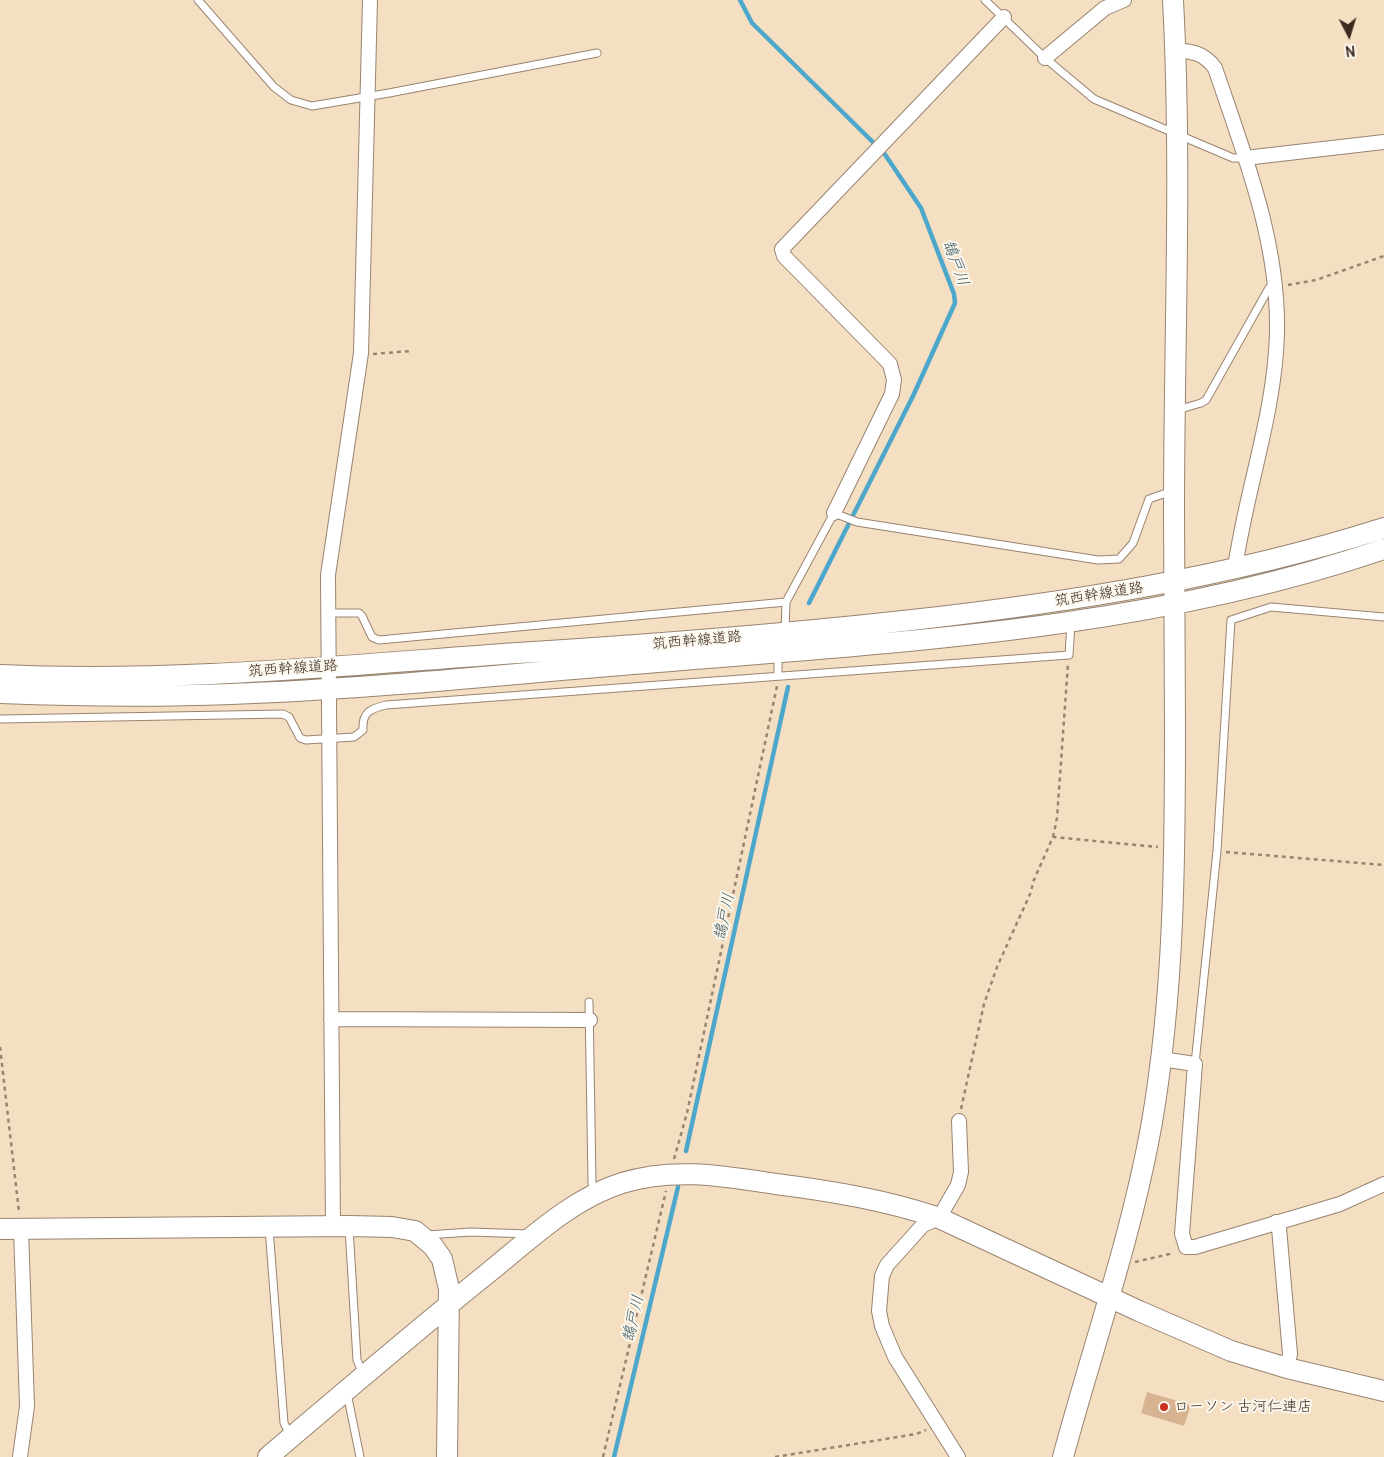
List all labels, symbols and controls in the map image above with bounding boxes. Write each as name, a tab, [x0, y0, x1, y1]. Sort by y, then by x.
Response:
north arrow	[1324, 10, 1374, 60]
text: N	[1345, 42, 1356, 59]
water label: 鵠戸川	[938, 237, 972, 289]
street label: 筑西幹線道路	[1053, 579, 1145, 611]
street label: 筑西幹線道路	[651, 628, 743, 654]
street label: 筑西幹線道路	[247, 657, 339, 681]
water label: 鵠戸川	[711, 892, 739, 942]
water label: 鵠戸川	[619, 1293, 649, 1345]
place label: ローソン 古河仁連店	[1174, 1398, 1312, 1416]
marker: ローソン 古河仁連店	[1158, 1401, 1170, 1413]

